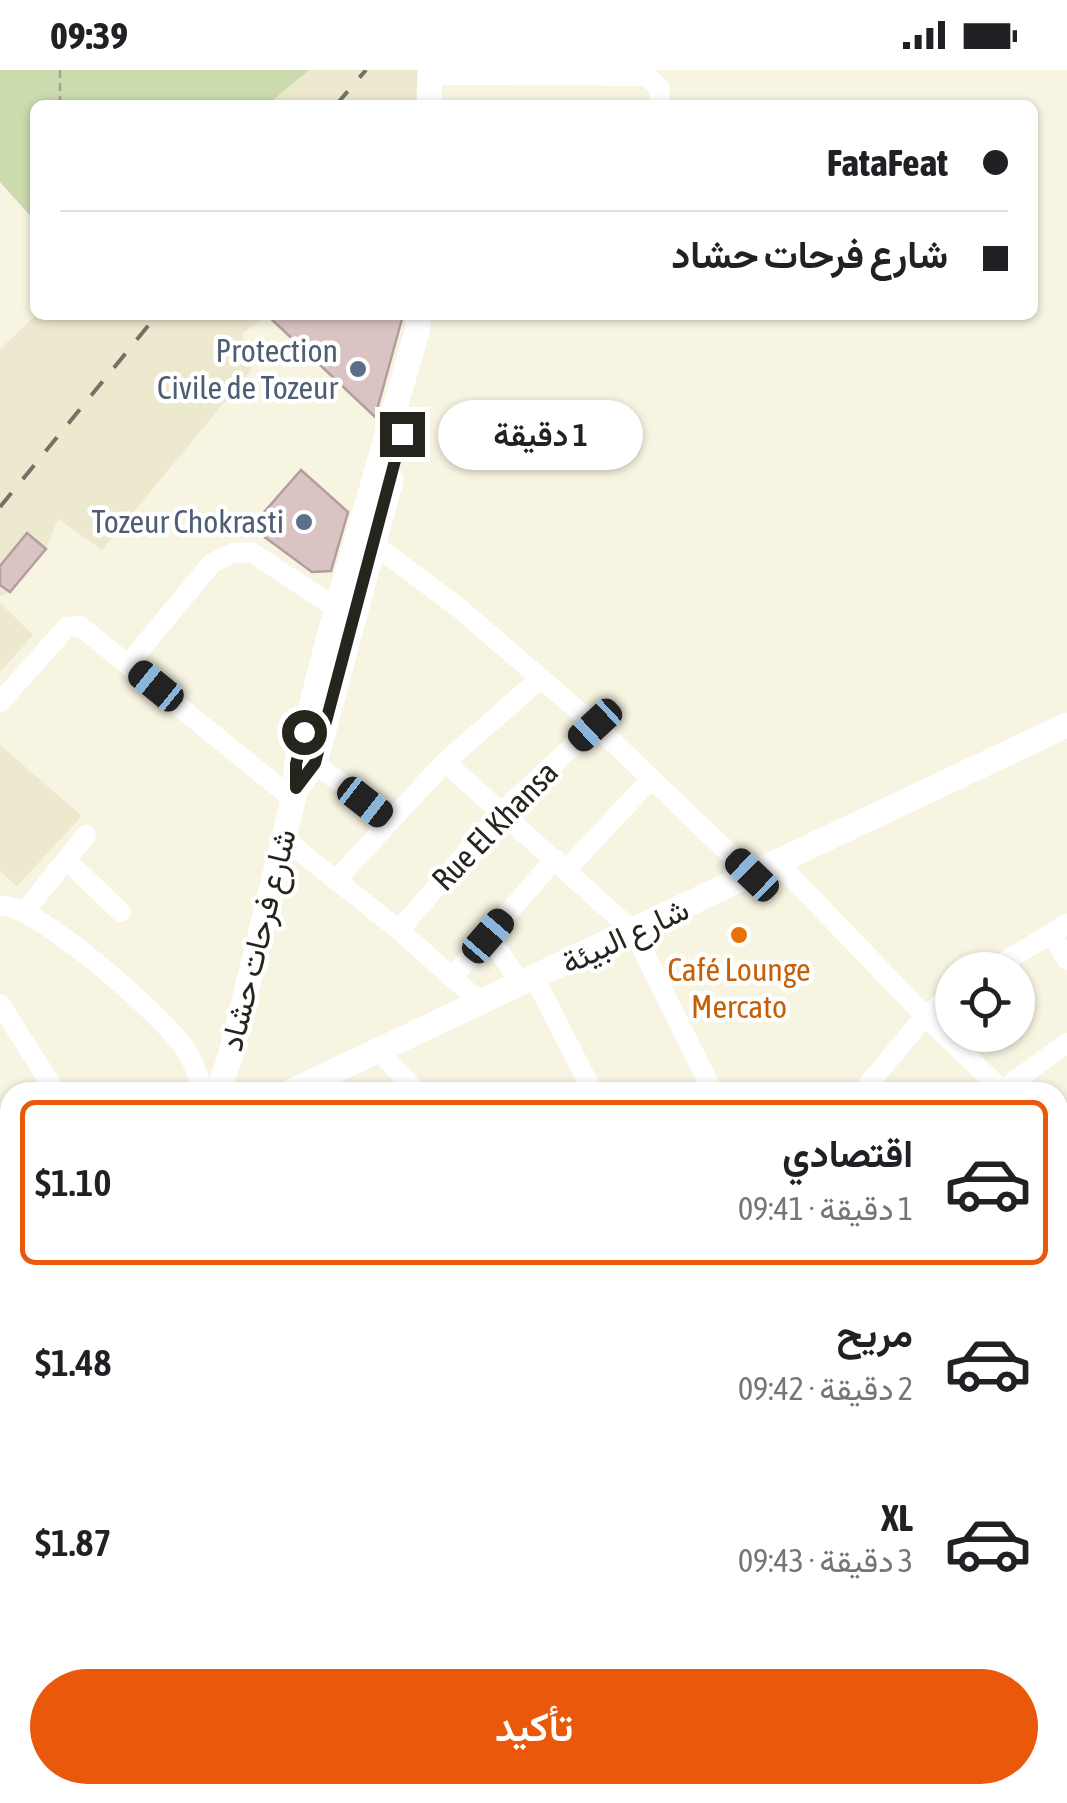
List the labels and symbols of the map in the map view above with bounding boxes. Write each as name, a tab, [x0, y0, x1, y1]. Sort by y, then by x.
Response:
place label: Protection Civile de Tozeur	[157, 332, 339, 406]
marker: Protection Civile de Tozeur	[347, 358, 369, 380]
callout: 1 دقيقة	[437, 399, 642, 469]
route end	[380, 412, 425, 457]
place label: Tozeur Chokrasti	[92, 503, 284, 540]
marker: Tozeur Chokrasti	[293, 511, 315, 533]
car	[123, 655, 189, 717]
car	[563, 694, 627, 756]
route start	[282, 710, 327, 755]
street label: Rue El Khansa	[424, 754, 565, 898]
car	[332, 772, 398, 832]
street label: شارع فرحات حشاد	[212, 825, 307, 1056]
car	[720, 843, 784, 907]
street label: شارع البيئة	[555, 890, 696, 985]
car	[457, 904, 519, 968]
marker: Café Lounge Mercato	[728, 924, 750, 946]
place label: Café Lounge Mercato	[667, 951, 811, 1025]

